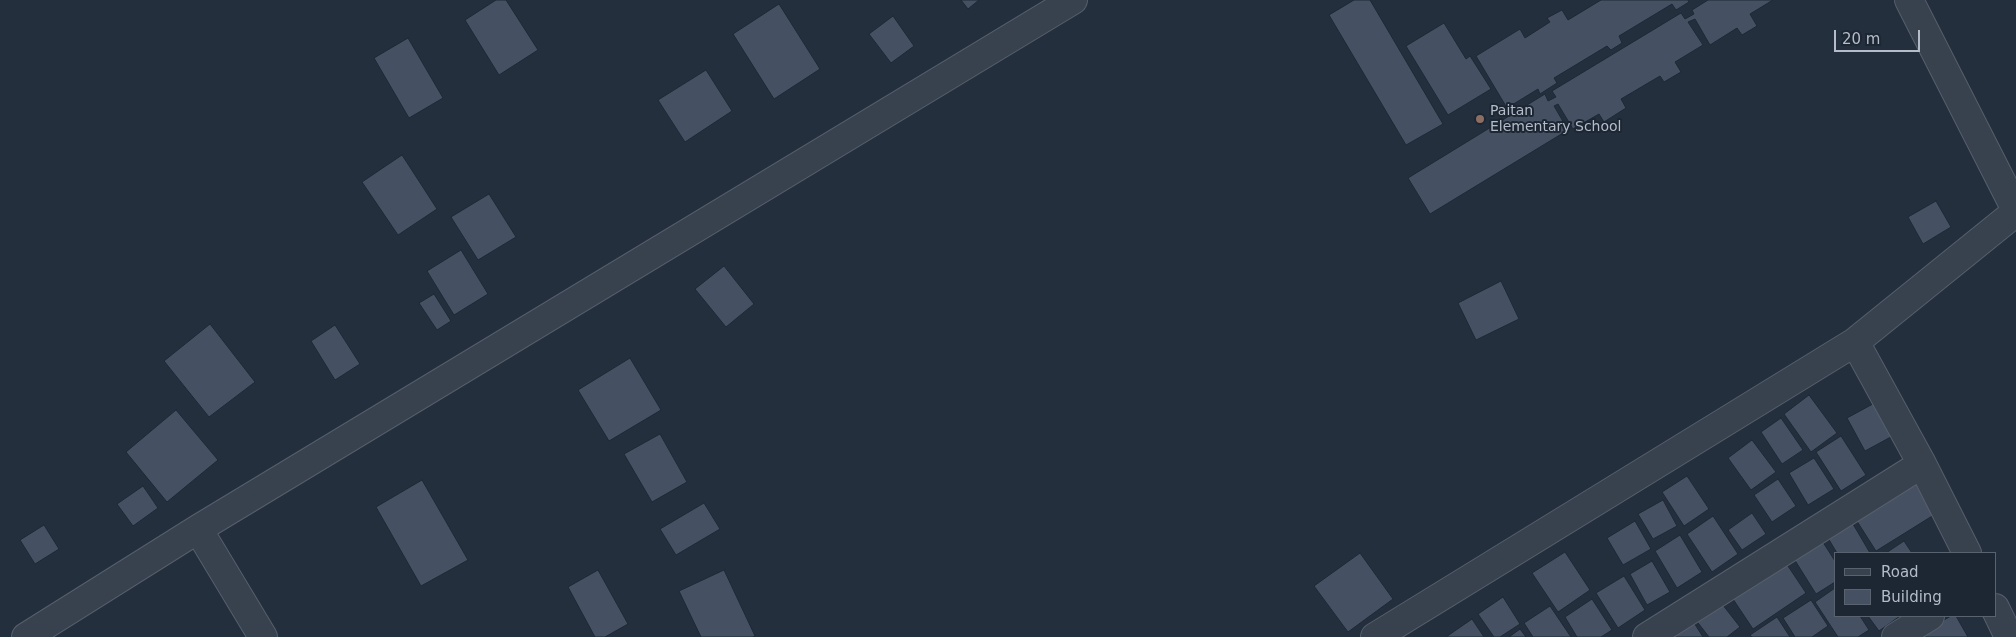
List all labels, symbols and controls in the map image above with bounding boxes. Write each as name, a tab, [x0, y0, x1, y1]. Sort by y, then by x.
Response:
scale bar	[1836, 20, 1922, 52]
text: 20 m	[1842, 30, 1880, 48]
place label: Paitan Elementary School	[1490, 103, 1622, 136]
marker: Paitan Elementary School	[1474, 113, 1486, 125]
legend	[1834, 552, 1996, 617]
text: Road	[1881, 563, 1919, 581]
text: Building	[1881, 588, 1942, 606]

